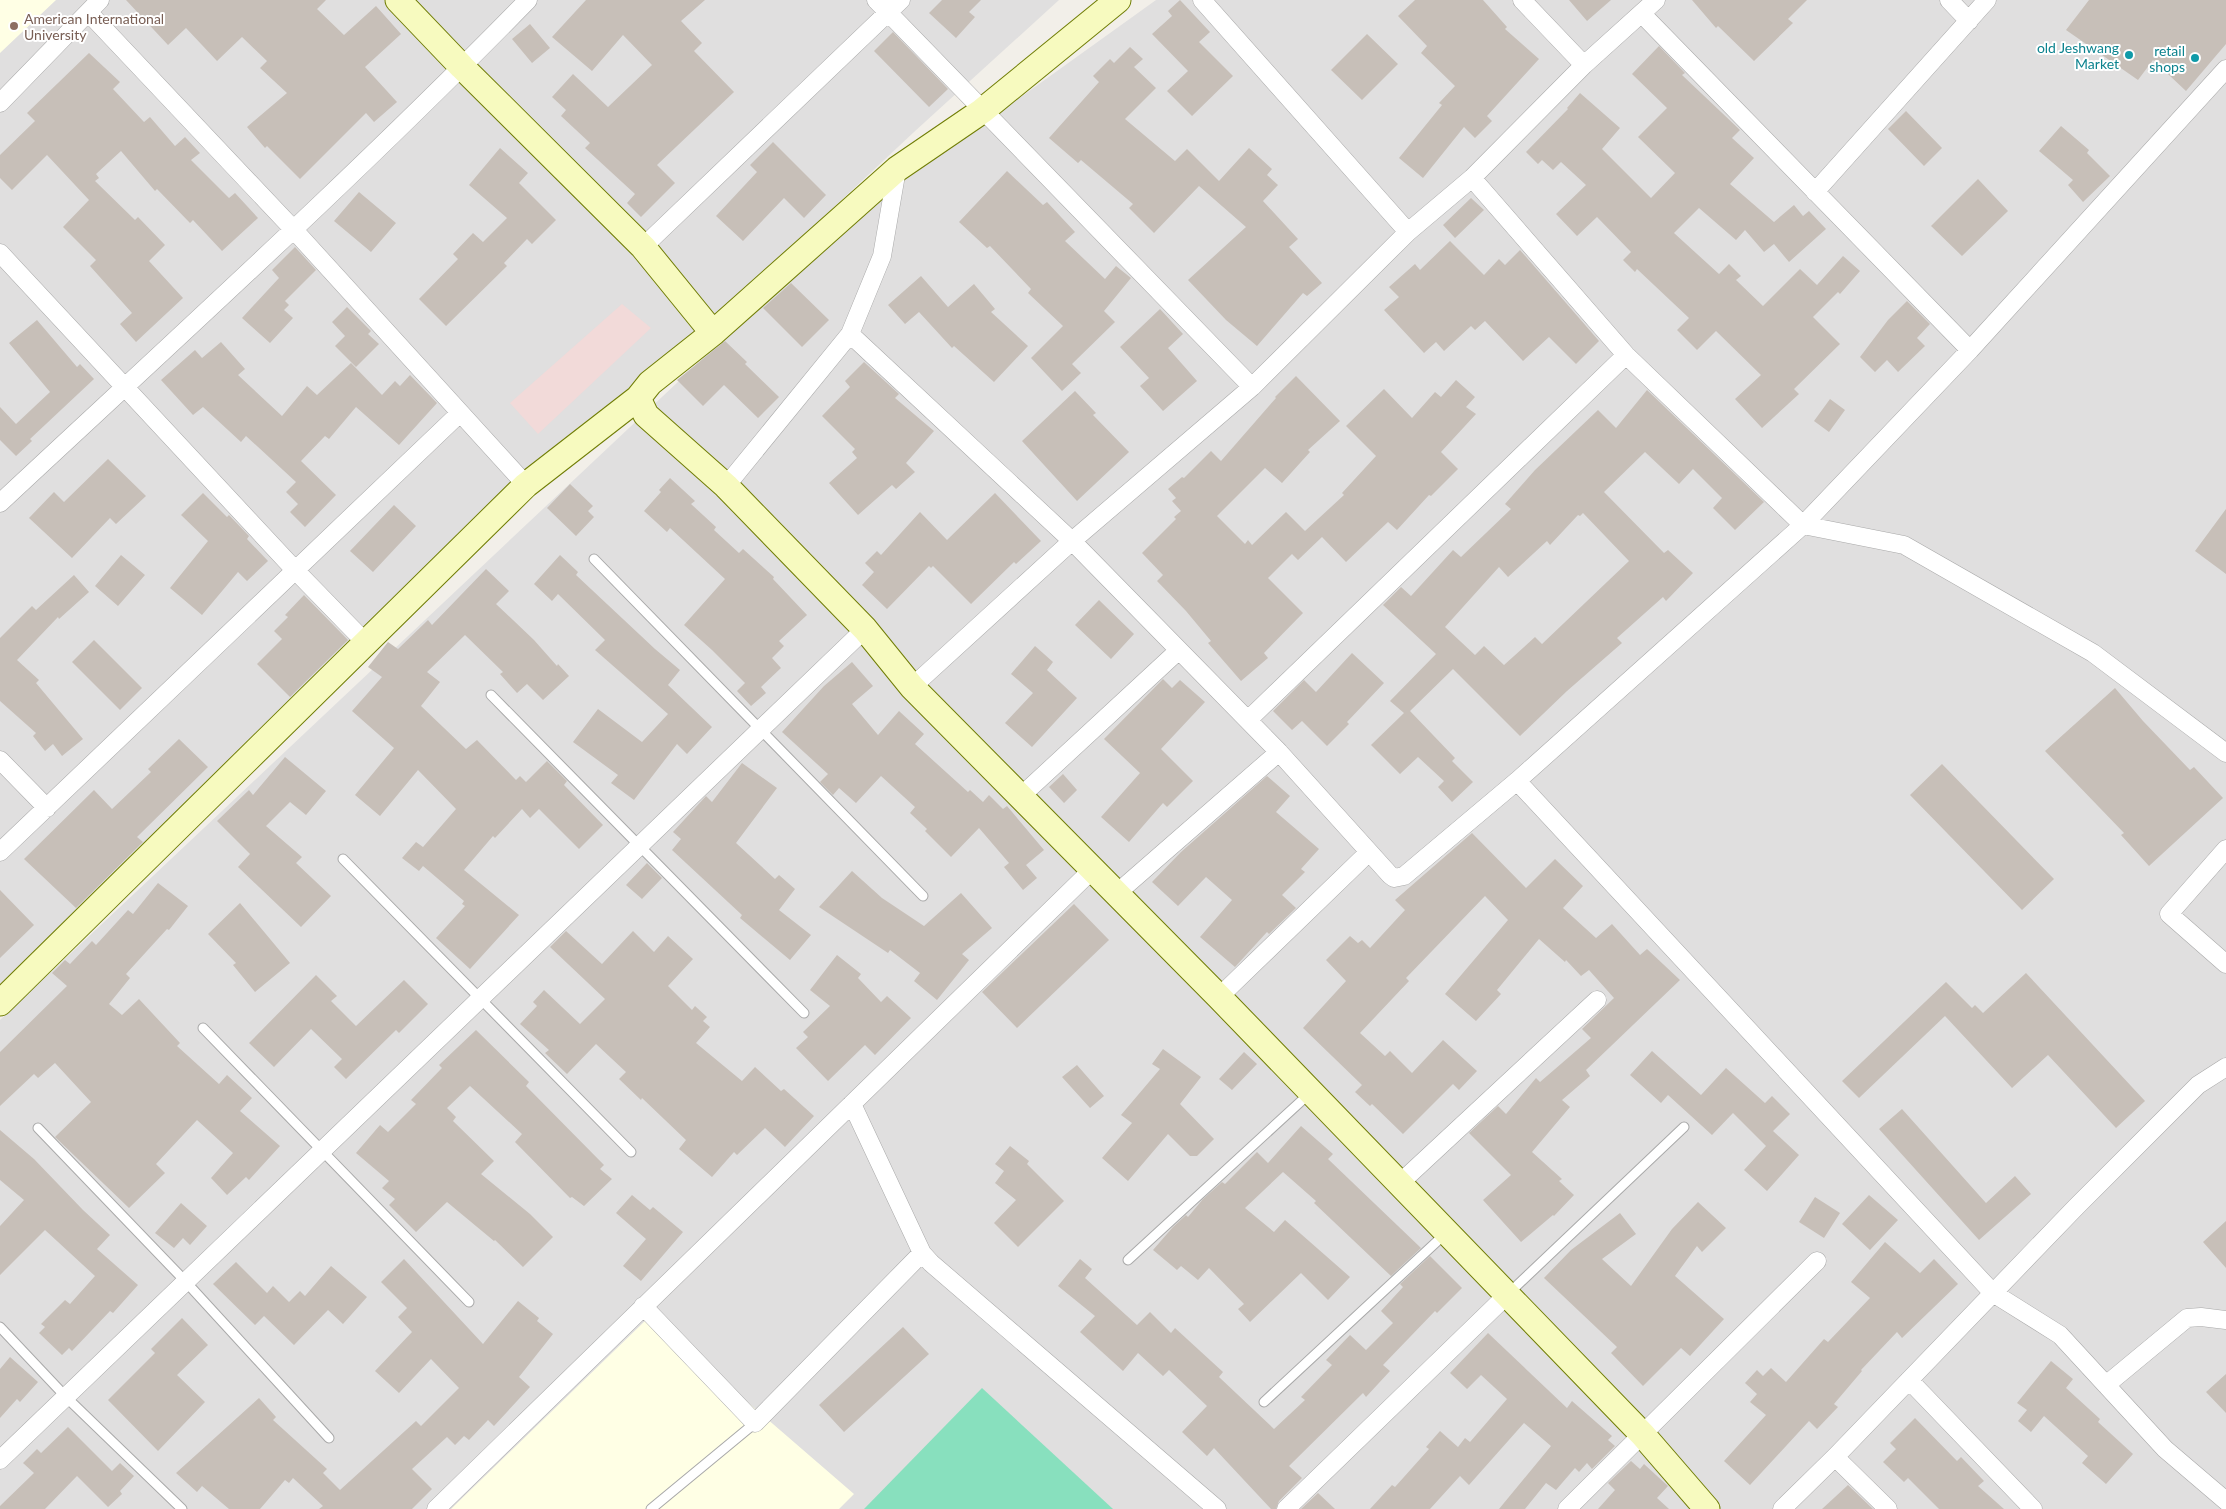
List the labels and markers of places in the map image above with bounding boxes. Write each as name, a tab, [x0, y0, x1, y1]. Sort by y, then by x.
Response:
place label: American International University	[24, 10, 164, 43]
marker: American International University	[8, 20, 20, 32]
place label: old Jeshwang Market	[2037, 39, 2119, 72]
place label: retail shops	[2149, 42, 2185, 75]
marker: old Jeshwang Market	[2123, 49, 2135, 61]
marker: retail shops	[2189, 52, 2201, 64]

